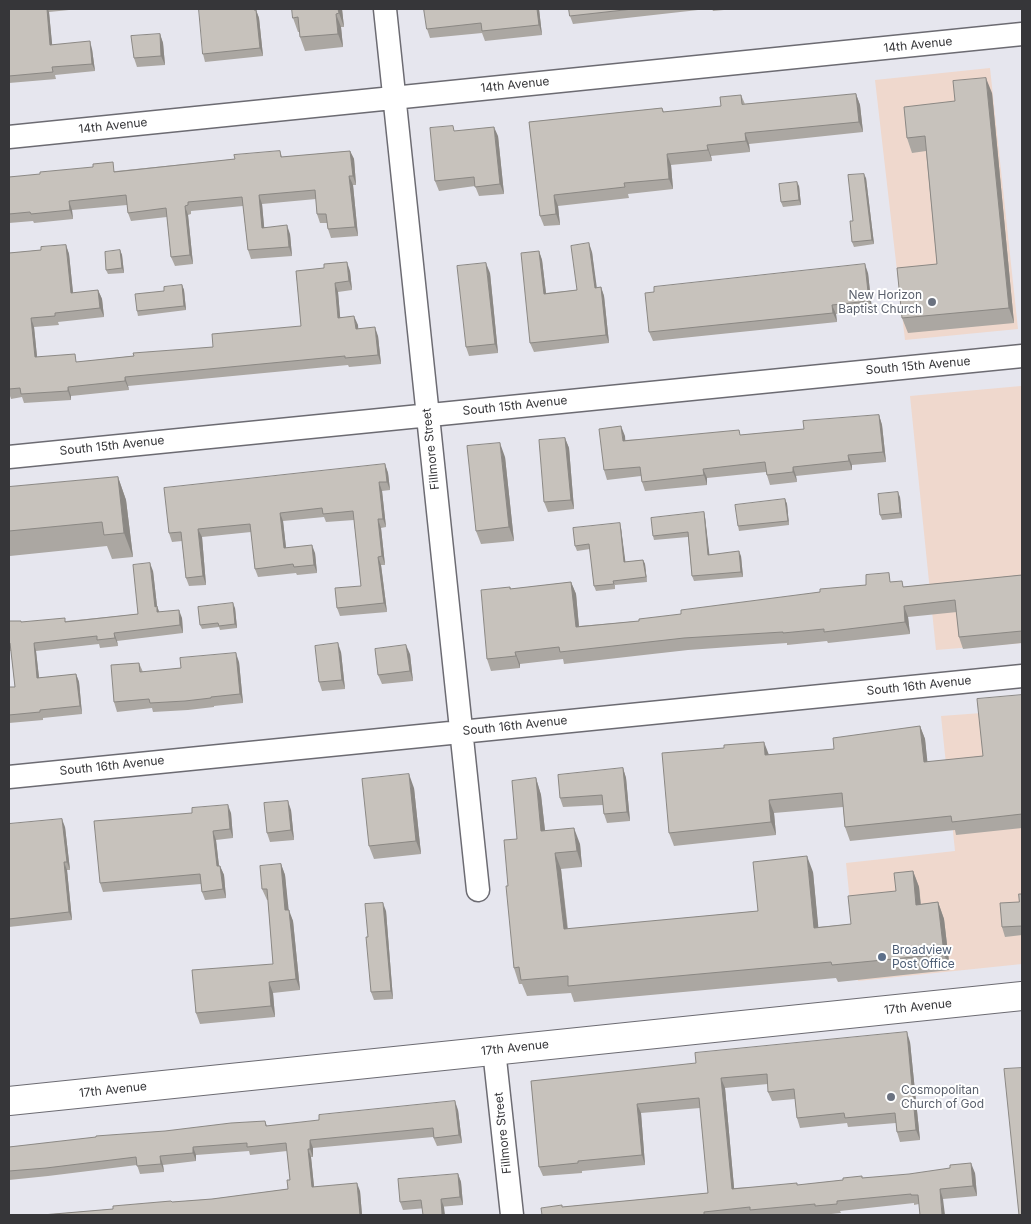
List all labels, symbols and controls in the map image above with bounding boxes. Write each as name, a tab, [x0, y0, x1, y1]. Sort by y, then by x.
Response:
street label: 14th Avenue	[883, 34, 953, 56]
street label: 14th Avenue	[480, 74, 550, 96]
street label: 14th Avenue	[78, 115, 148, 137]
place label: New Horizon Baptist Church	[838, 288, 922, 316]
marker: New Horizon Baptist Church	[926, 296, 938, 308]
street label: South 15th Avenue	[865, 354, 971, 378]
street label: South 15th Avenue	[462, 393, 568, 419]
street label: Fillmore Street	[420, 407, 442, 491]
street label: South 15th Avenue	[59, 433, 165, 459]
street label: South 16th Avenue	[866, 673, 972, 699]
street label: South 16th Avenue	[462, 713, 568, 739]
street label: South 16th Avenue	[59, 753, 165, 779]
place label: Broadview Post Office	[892, 943, 955, 971]
marker: Broadview Post Office	[876, 951, 888, 963]
street label: 17th Avenue	[883, 996, 953, 1018]
street label: 17th Avenue	[480, 1037, 550, 1059]
street label: 17th Avenue	[78, 1079, 148, 1101]
place label: Cosmopolitan Church of God	[901, 1083, 984, 1111]
street label: Fillmore Street	[492, 1091, 514, 1175]
marker: Cosmopolitan Church of God	[885, 1091, 897, 1103]

